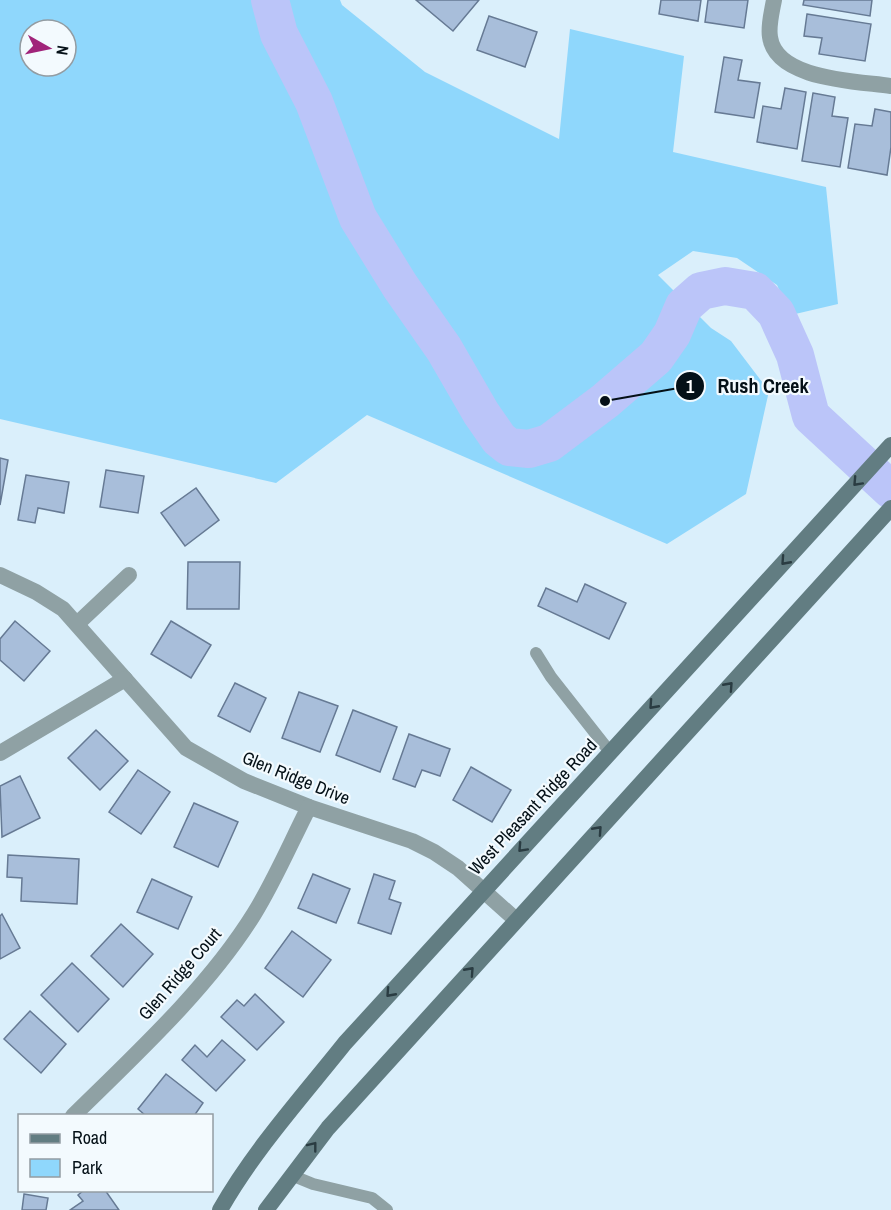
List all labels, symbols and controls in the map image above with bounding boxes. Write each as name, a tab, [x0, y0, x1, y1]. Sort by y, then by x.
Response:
north arrow	[18, 18, 78, 78]
text: N	[51, 44, 74, 57]
callout: Rush Creek	[675, 367, 820, 405]
text: Rush Creek	[717, 372, 809, 399]
text: 1	[686, 374, 695, 399]
one-way arrow	[853, 476, 864, 486]
one-way arrow	[781, 554, 792, 565]
one-way arrow	[722, 682, 733, 692]
one-way arrow	[649, 698, 660, 708]
street label: West Pleasant Ridge Road	[463, 733, 602, 880]
street label: Glen Ridge Drive	[239, 745, 354, 810]
one-way arrow	[591, 826, 602, 837]
one-way arrow	[518, 841, 529, 852]
street label: Glen Ridge Court	[133, 922, 227, 1025]
one-way arrow	[463, 967, 474, 977]
one-way arrow	[387, 986, 398, 997]
legend	[18, 1114, 213, 1192]
text: Road	[72, 1125, 107, 1150]
one-way arrow	[306, 1142, 317, 1153]
text: Park	[72, 1155, 103, 1180]

